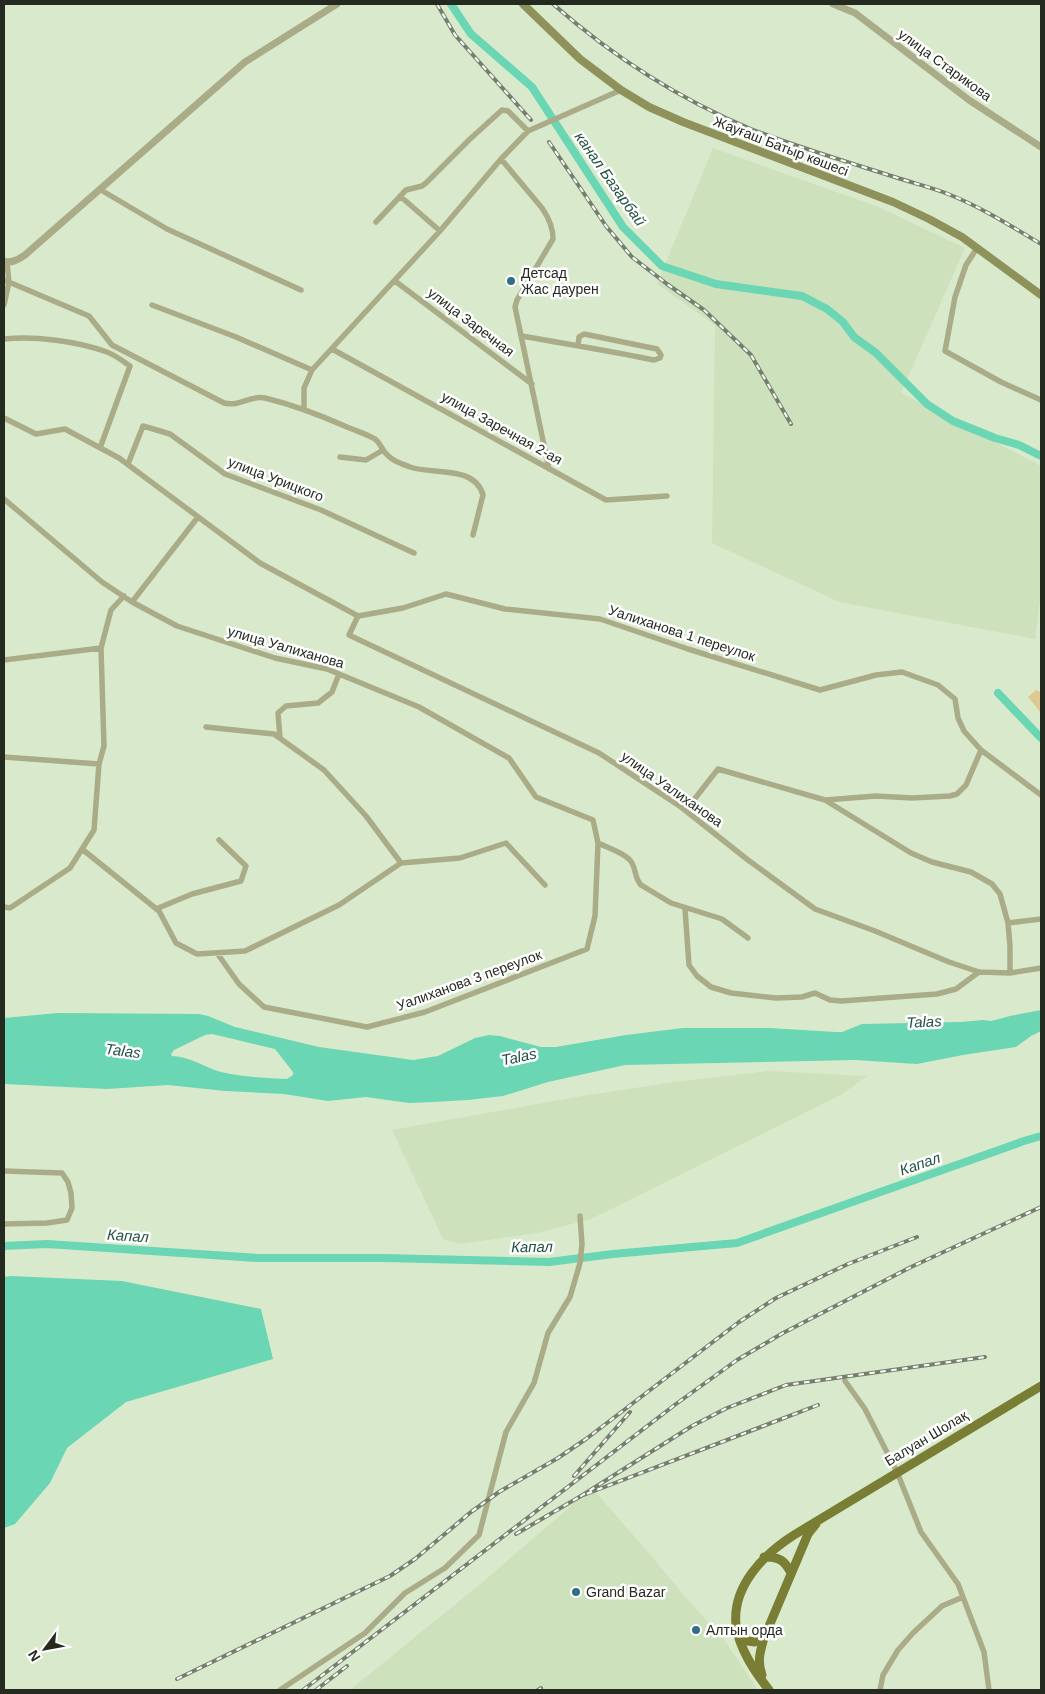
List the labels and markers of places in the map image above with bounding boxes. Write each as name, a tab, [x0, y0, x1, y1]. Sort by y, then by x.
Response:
place label: Детсад Жас даурен	[521, 265, 599, 297]
marker: Детсад Жас даурен	[505, 275, 517, 287]
place label: Grand Bazar	[586, 1584, 666, 1600]
marker: Grand Bazar	[570, 1586, 582, 1598]
place label: Алтын орда	[706, 1622, 783, 1638]
marker: Алтын орда	[690, 1624, 702, 1636]

